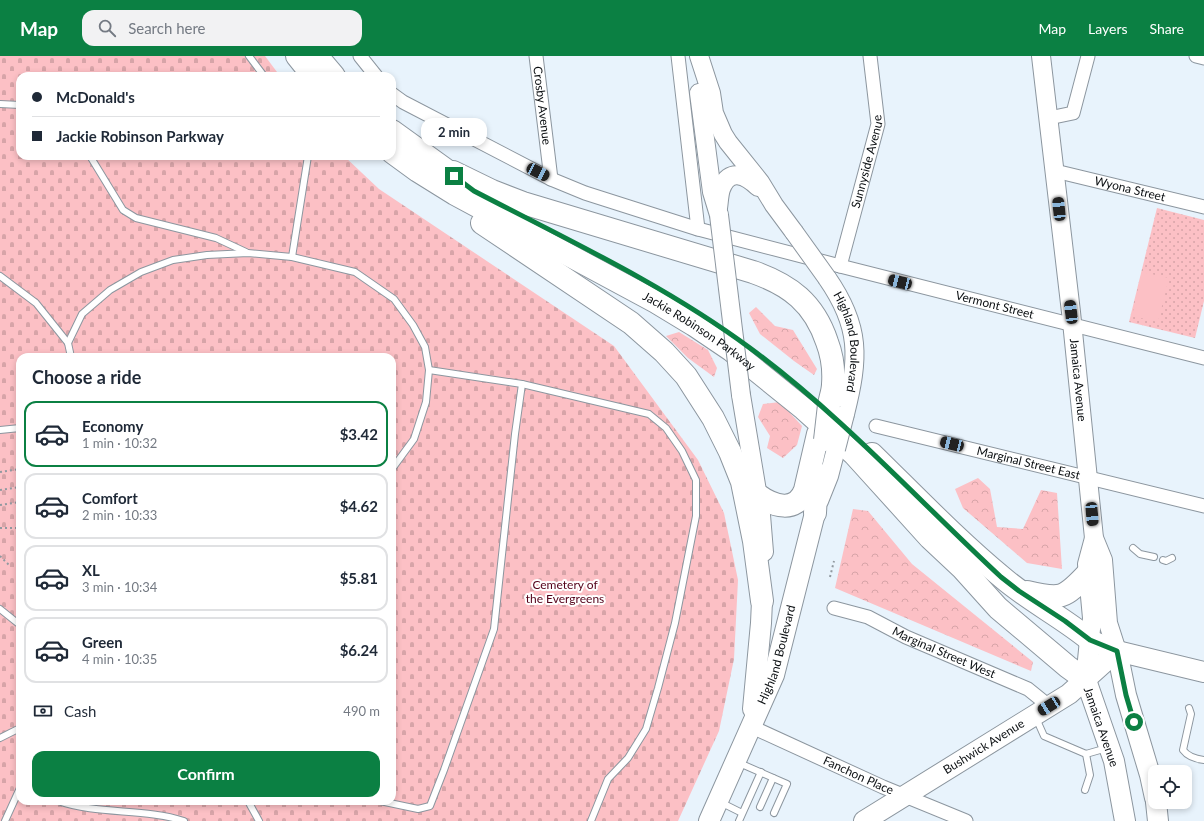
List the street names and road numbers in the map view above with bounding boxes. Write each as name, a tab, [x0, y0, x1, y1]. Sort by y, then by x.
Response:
street label: Crosby Avenue	[530, 65, 555, 146]
street label: Sunnyside Avenue	[848, 114, 885, 210]
street label: Wyona Street	[1093, 173, 1168, 205]
street label: Vermont Street	[954, 287, 1036, 322]
street label: Jackie Robinson Parkway	[640, 288, 759, 374]
street label: Highland Boulevard	[830, 289, 863, 394]
street label: Jamaica Avenue	[1067, 337, 1090, 422]
street label: Marginal Street East	[975, 443, 1083, 483]
street label: Highland Boulevard	[754, 603, 798, 707]
street label: Marginal Street West	[890, 623, 998, 682]
street label: Jamaica Avenue	[1081, 685, 1122, 769]
street label: Bushwick Avenue	[940, 715, 1027, 777]
street label: Fanchon Place	[821, 753, 896, 798]

